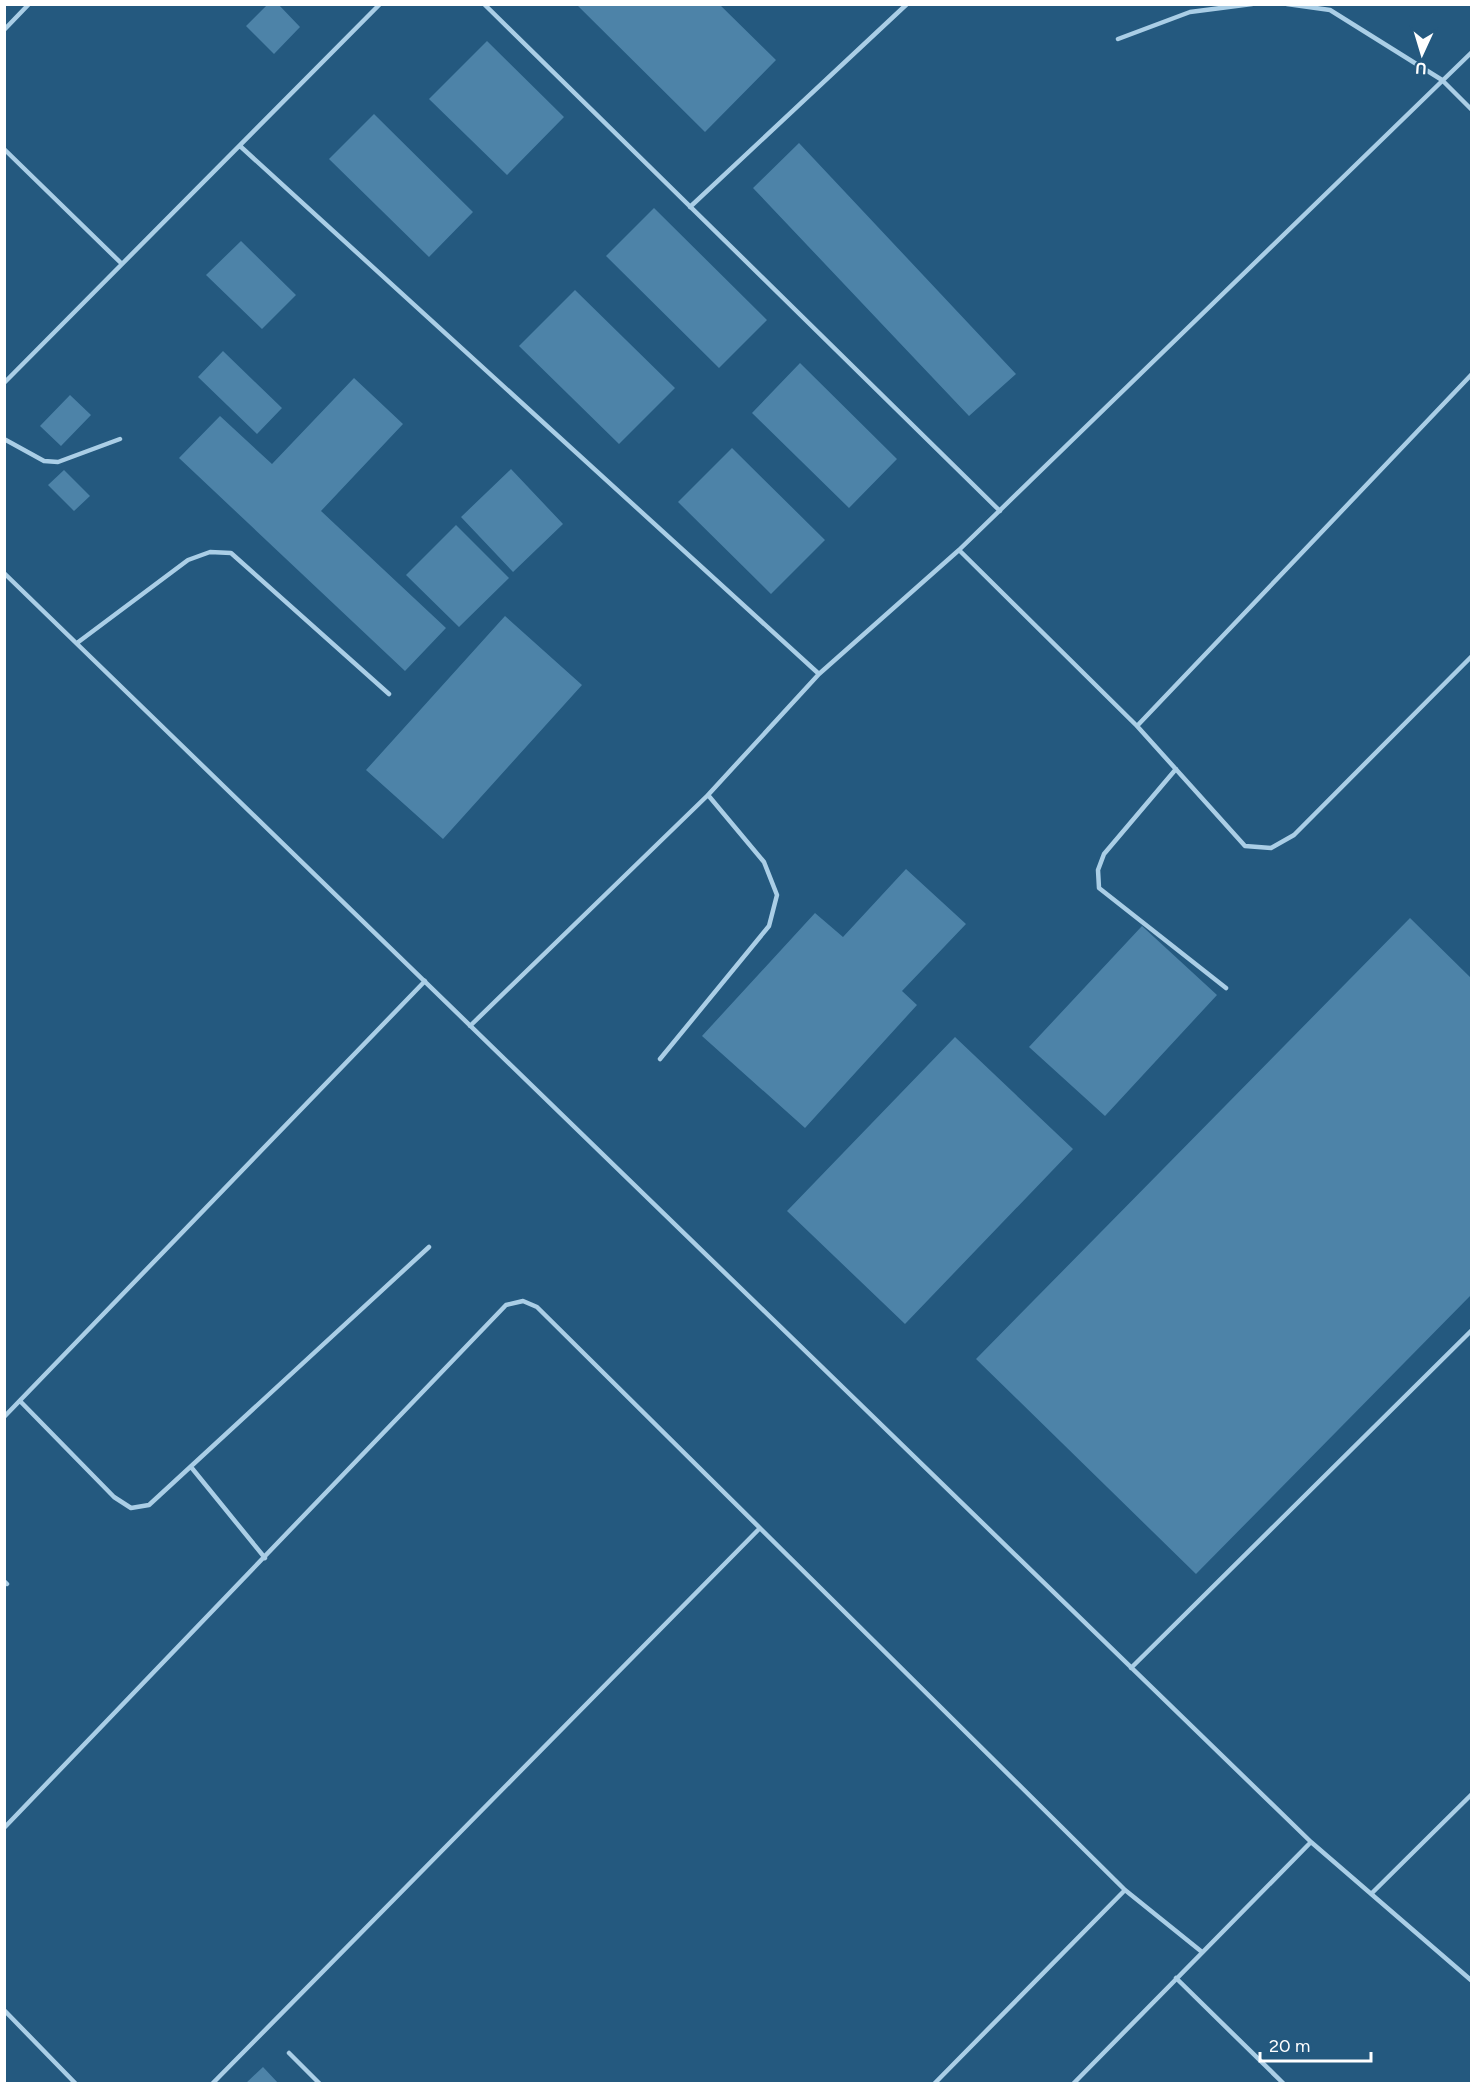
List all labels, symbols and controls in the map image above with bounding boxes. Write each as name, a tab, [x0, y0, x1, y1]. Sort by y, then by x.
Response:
north arrow	[1392, 24, 1452, 84]
text: U	[1415, 59, 1427, 78]
scale bar	[1260, 2025, 1371, 2063]
text: 20 m	[1269, 2035, 1310, 2057]

